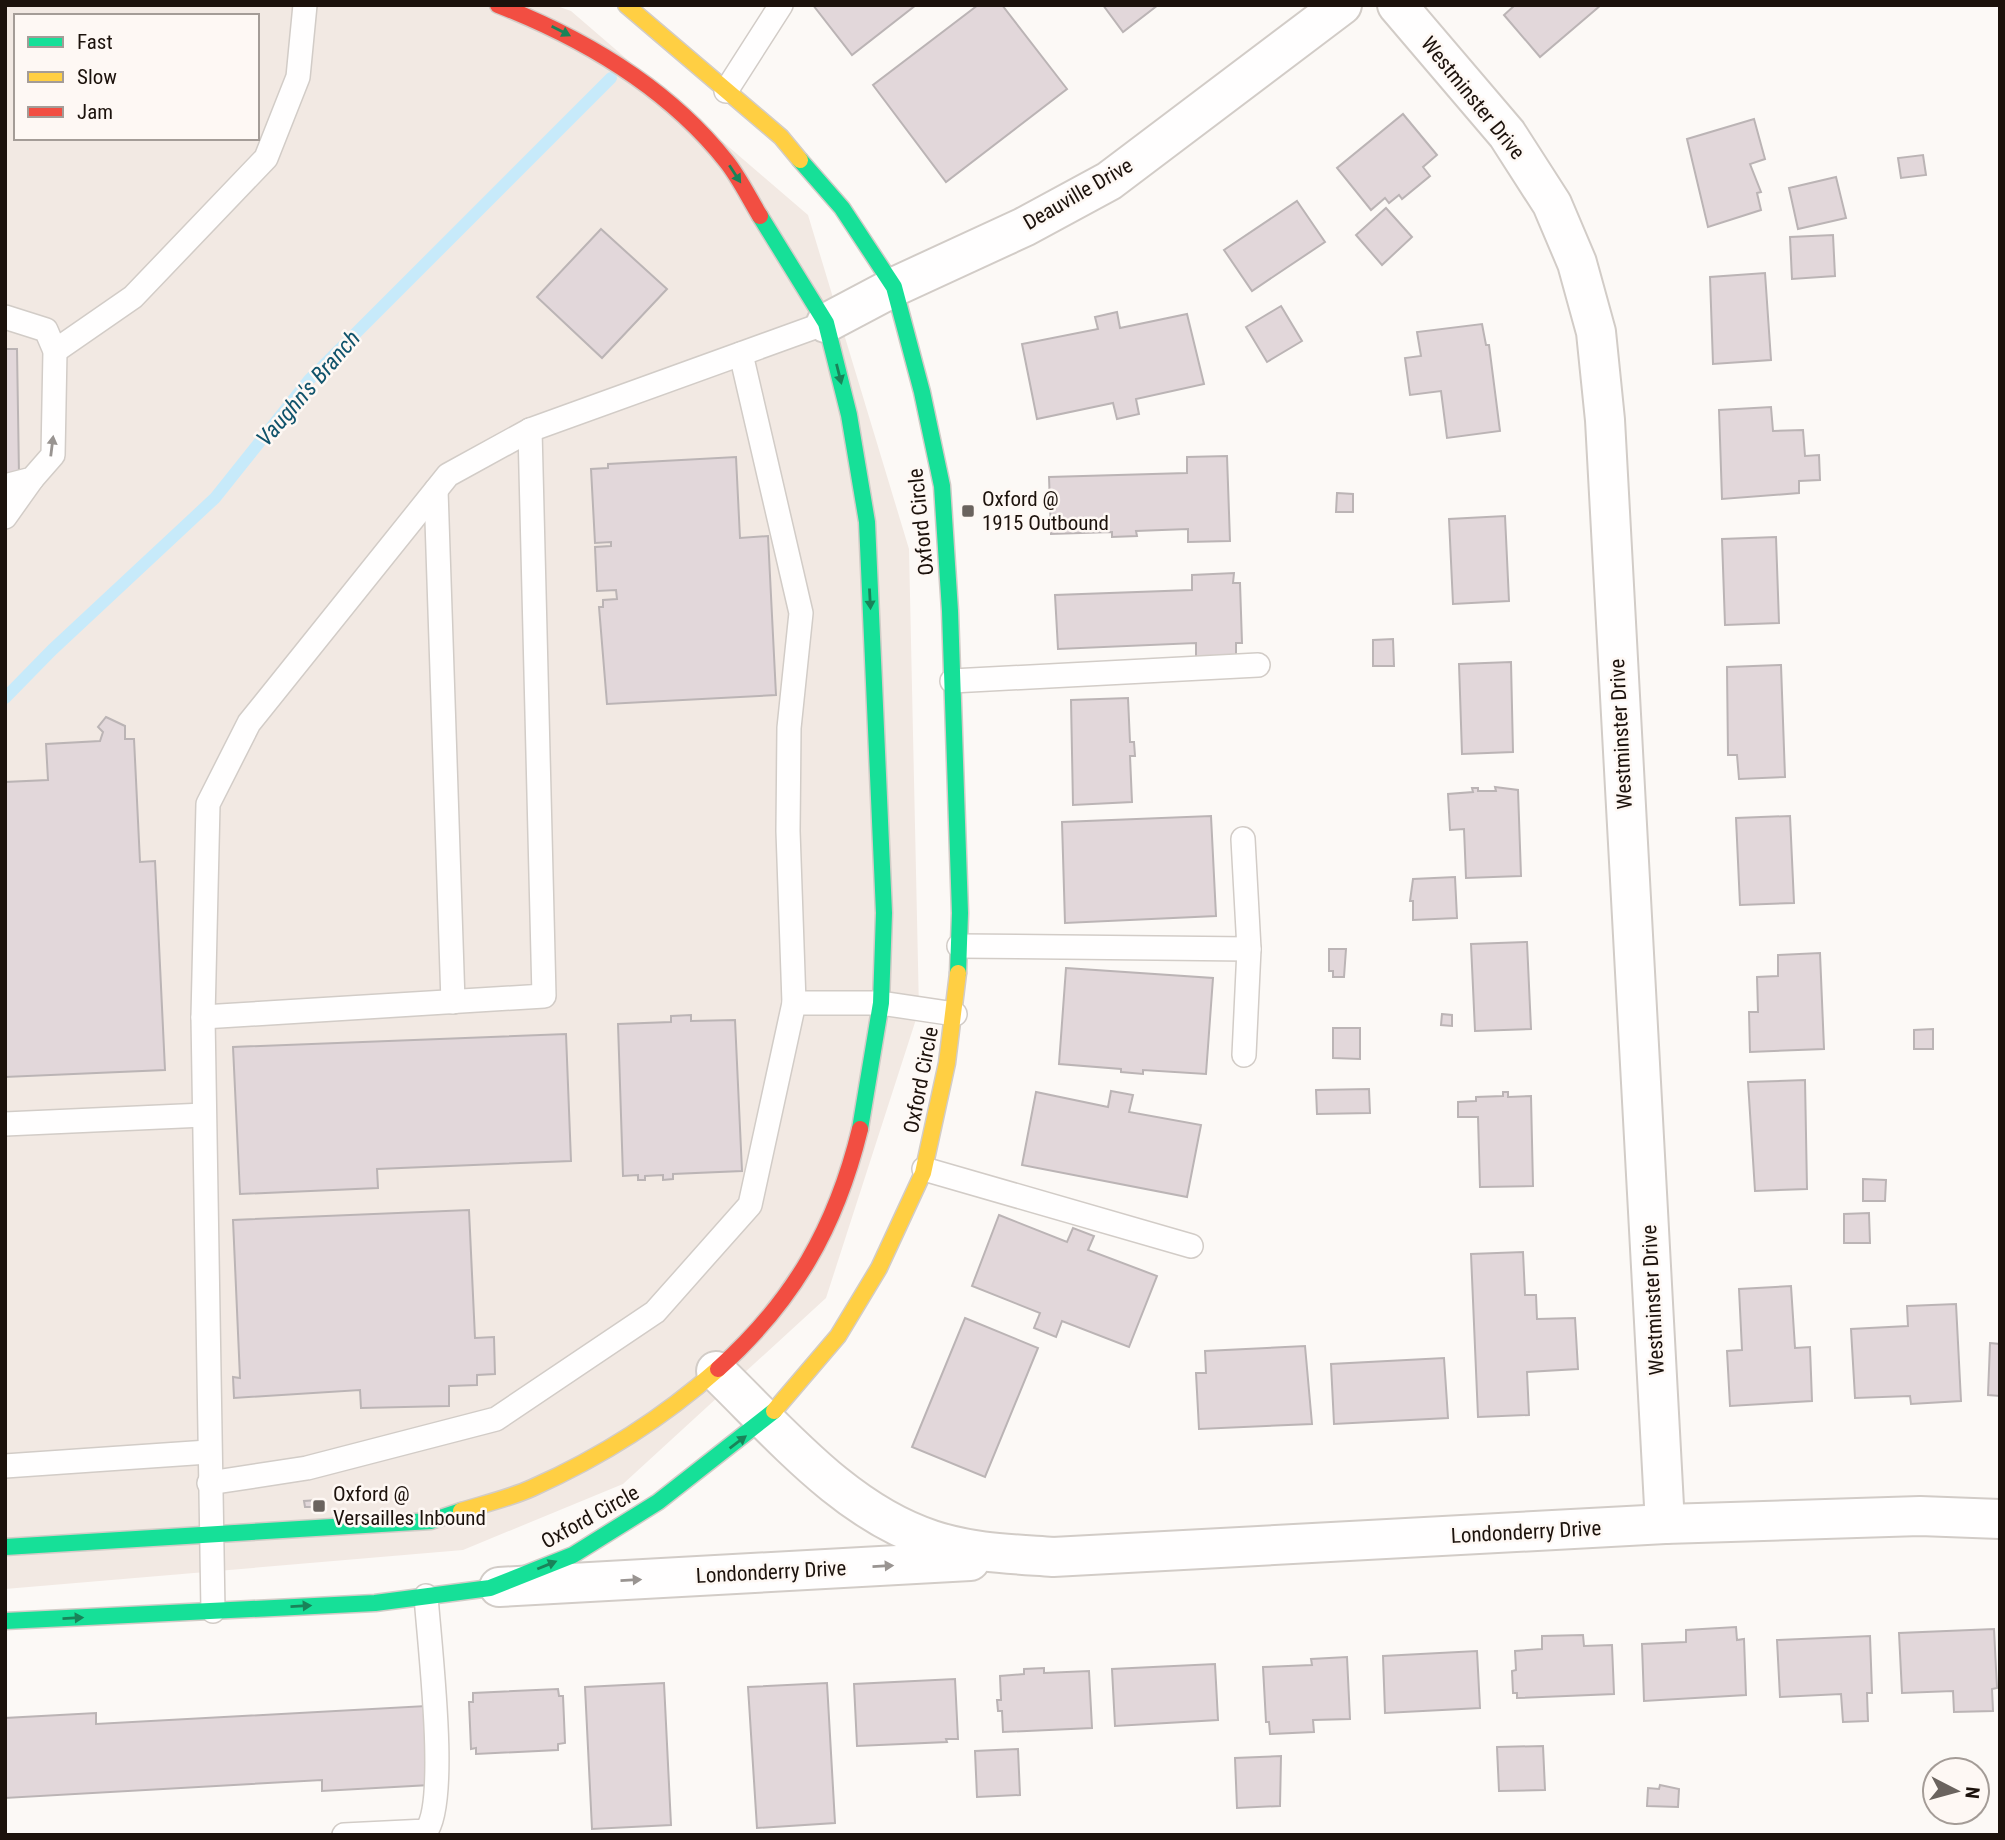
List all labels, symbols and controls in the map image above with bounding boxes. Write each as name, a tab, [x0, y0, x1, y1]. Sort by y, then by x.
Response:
legend	[14, 14, 259, 140]
one-way arrow	[551, 25, 571, 36]
text: Fast	[77, 30, 113, 54]
street label: Westminster Drive	[1416, 32, 1530, 164]
text: Slow	[77, 65, 117, 89]
text: Jam	[77, 100, 113, 124]
street label: Deauville Drive	[1019, 153, 1137, 235]
one-way arrow	[728, 165, 741, 184]
water label: Vaughn's Branch	[251, 325, 366, 452]
one-way arrow	[834, 364, 845, 386]
one-way arrow	[47, 435, 58, 457]
street label: Oxford Circle	[903, 467, 939, 577]
place label: Oxford @ 1915 Outbound	[982, 487, 1109, 535]
marker: Oxford @ 1915 Outbound	[960, 503, 976, 519]
one-way arrow	[865, 588, 876, 610]
street label: Westminster Drive	[1605, 658, 1637, 810]
street label: Oxford Circle	[899, 1025, 943, 1135]
street label: Westminster Drive	[1637, 1224, 1669, 1376]
one-way arrow	[729, 1436, 747, 1450]
street label: Oxford Circle	[537, 1480, 643, 1554]
place label: Oxford @ Versailles Inbound	[333, 1482, 486, 1530]
marker: Oxford @ Versailles Inbound	[311, 1498, 327, 1514]
street label: Londonderry Drive	[1450, 1516, 1602, 1548]
street label: Londonderry Drive	[695, 1556, 847, 1588]
one-way arrow	[537, 1559, 558, 1570]
one-way arrow	[872, 1560, 894, 1571]
one-way arrow	[621, 1574, 643, 1585]
one-way arrow	[290, 1601, 312, 1612]
one-way arrow	[63, 1612, 85, 1623]
north arrow	[1921, 1756, 1991, 1826]
text: N	[1960, 1786, 1984, 1800]

